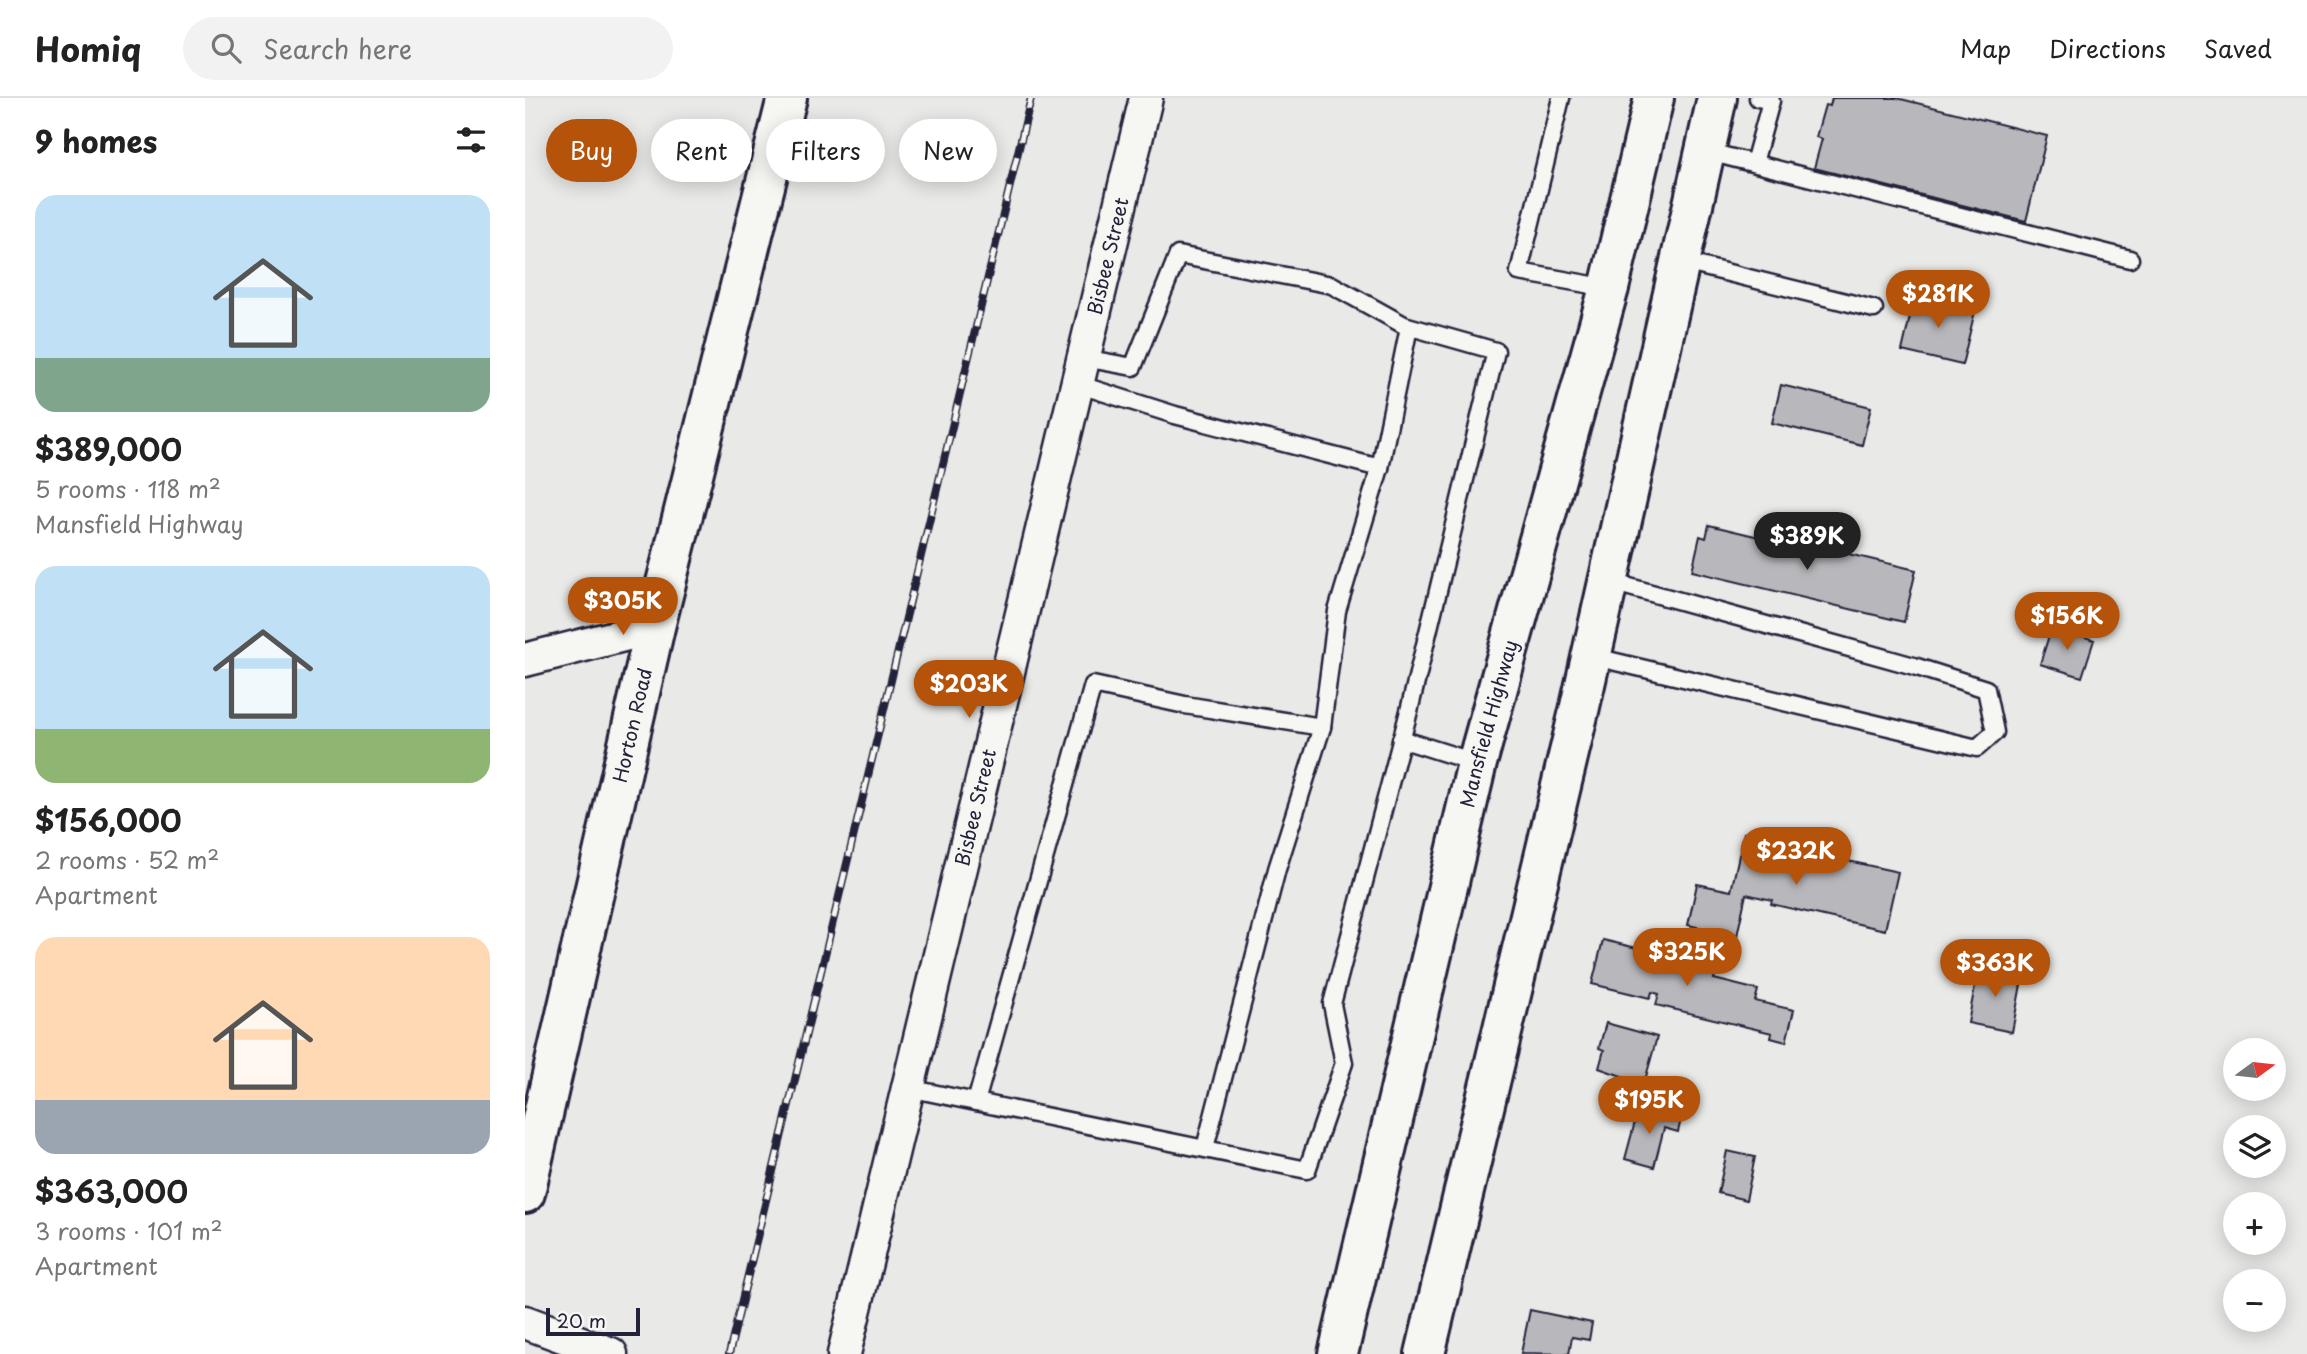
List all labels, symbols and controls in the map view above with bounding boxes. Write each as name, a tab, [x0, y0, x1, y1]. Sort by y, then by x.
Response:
search box	[183, 17, 673, 80]
text: Homiq	[35, 23, 141, 73]
icon: search	[207, 29, 245, 67]
text: Search here	[263, 29, 412, 68]
text: Map	[1960, 30, 2011, 66]
text: Directions	[2049, 30, 2166, 66]
text: Saved	[2204, 30, 2272, 66]
text: 9 homes	[35, 118, 157, 163]
chip: Buy	[546, 119, 637, 182]
chip: Rent	[651, 119, 752, 182]
chip: Filters	[766, 119, 885, 182]
chip: New	[899, 119, 997, 182]
icon: filters	[452, 121, 490, 159]
street label: Bisbee Street	[1079, 194, 1135, 318]
icon: home	[200, 240, 326, 366]
pin: $281K	[1889, 271, 1987, 330]
text: $281K	[1902, 275, 1974, 310]
text: $389,000	[35, 426, 182, 471]
text: 5 rooms · 118 m²	[35, 471, 221, 506]
text: Mansfield Highway	[35, 506, 243, 541]
pin: $389K	[1758, 512, 1856, 572]
text: $389K	[1770, 517, 1844, 552]
pin: $305K	[574, 578, 672, 637]
text: $305K	[584, 582, 662, 617]
pin: $156K	[2018, 592, 2116, 652]
text: $156K	[2031, 597, 2103, 632]
icon: home	[200, 611, 326, 737]
street label: Mansfield Highway	[1452, 637, 1524, 810]
pin: $203K	[920, 660, 1018, 720]
street label: Horton Road	[605, 665, 658, 785]
text: $203K	[930, 665, 1008, 700]
street label: Bisbee Street	[947, 745, 1002, 869]
text: $156,000	[35, 797, 182, 842]
pin: $232K	[1747, 828, 1845, 887]
text: $232K	[1757, 832, 1835, 867]
text: 2 rooms · 52 m²	[35, 842, 219, 877]
text: Apartment	[35, 877, 158, 912]
pin: $325K	[1638, 928, 1736, 988]
text: $325K	[1649, 933, 1725, 968]
pin: $363K	[1946, 940, 2044, 999]
text: $363K	[1956, 944, 2034, 979]
icon: home	[200, 982, 326, 1108]
north arrow	[2223, 1038, 2285, 1101]
map controls	[2223, 1038, 2286, 1332]
pin: $195K	[1600, 1076, 1698, 1136]
text: $195K	[1614, 1081, 1684, 1116]
button: layers	[2223, 1115, 2286, 1178]
text: $363,000	[35, 1168, 188, 1213]
button: +	[2223, 1192, 2286, 1255]
text: 3 rooms · 101 m²	[35, 1213, 223, 1248]
text: Apartment	[35, 1248, 158, 1283]
button: −	[2223, 1269, 2286, 1332]
scale bar	[546, 1305, 641, 1337]
text: 20 m	[557, 1306, 606, 1334]

